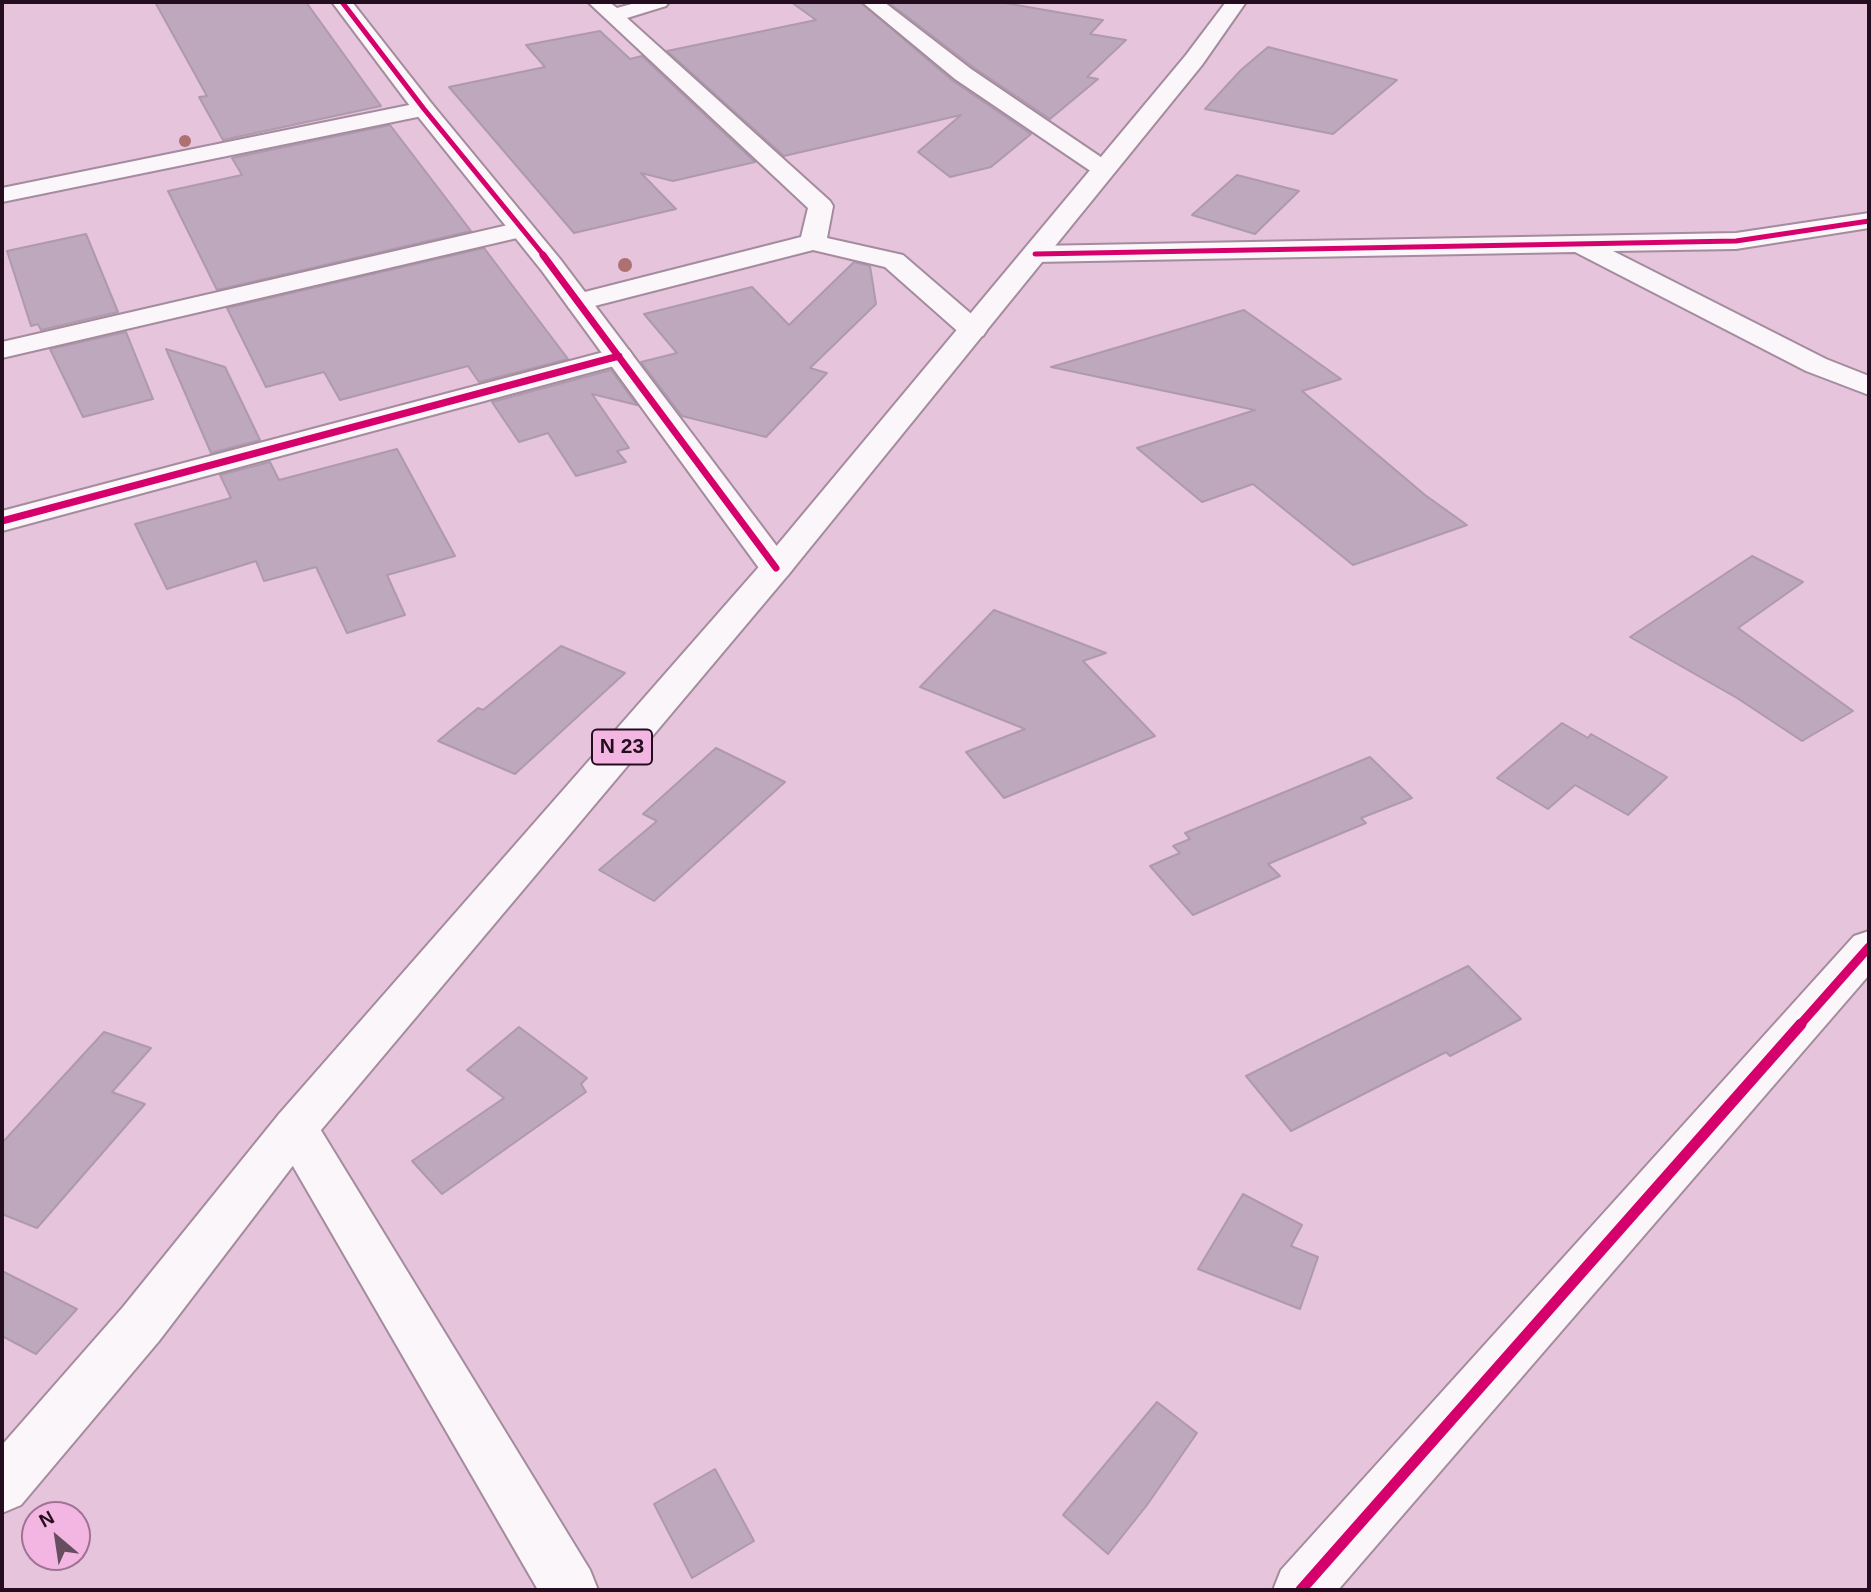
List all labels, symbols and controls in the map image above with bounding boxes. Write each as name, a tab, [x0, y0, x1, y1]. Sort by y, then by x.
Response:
road number: N 23	[592, 730, 652, 764]
north arrow	[21, 1501, 91, 1571]
text: N	[35, 1506, 58, 1531]

